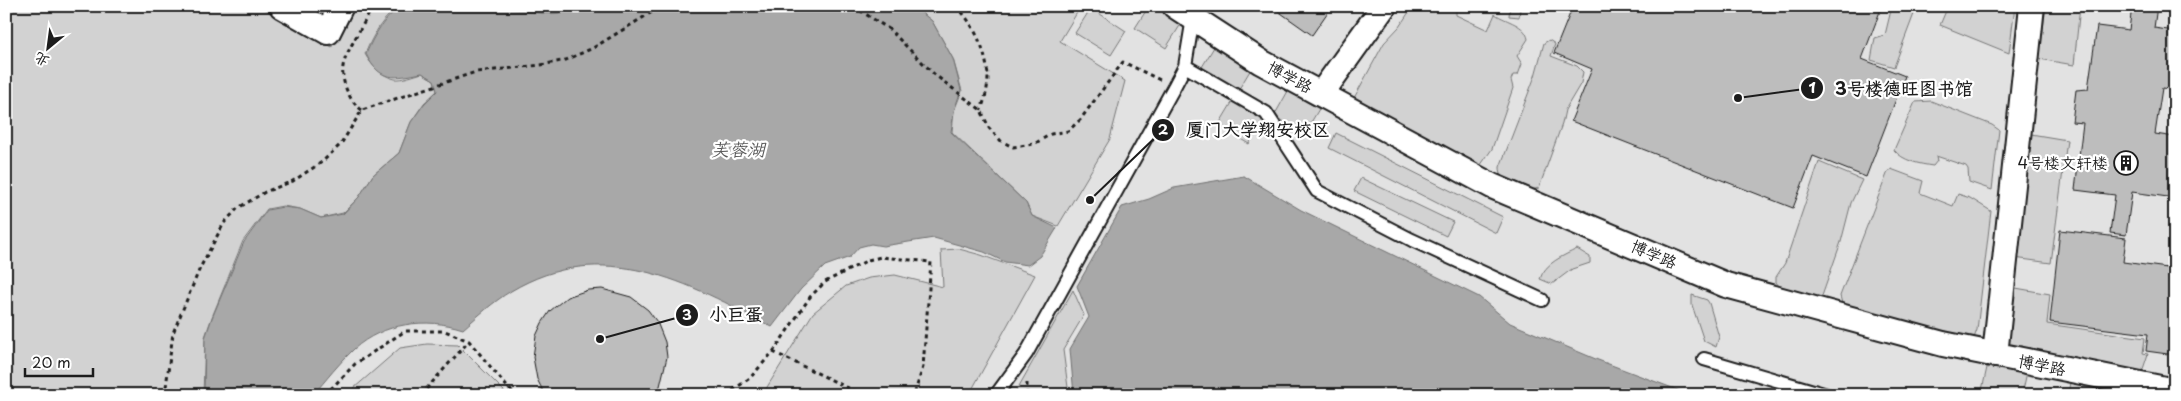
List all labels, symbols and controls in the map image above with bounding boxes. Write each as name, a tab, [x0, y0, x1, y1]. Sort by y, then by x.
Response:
north arrow	[22, 22, 72, 72]
text: 北	[30, 47, 53, 72]
street label: 博学路	[1264, 54, 1317, 98]
callout: 3号楼德旺图书馆	[1800, 72, 1983, 105]
text: 3号楼德旺图书馆	[1835, 74, 1973, 101]
text: 1	[1808, 75, 1816, 98]
callout: 厦门大学翔安校区	[1151, 113, 1340, 146]
text: 厦门大学翔安校区	[1186, 115, 1330, 142]
text: 2	[1158, 117, 1169, 140]
water label: 芙蓉湖	[711, 135, 767, 162]
place label: 4号楼文轩楼	[2017, 150, 2108, 174]
building icon: 4号楼文轩楼	[2113, 150, 2139, 176]
street label: 博学路	[1628, 233, 1681, 274]
callout: 小巨蛋	[674, 298, 773, 331]
text: 小巨蛋	[709, 300, 763, 327]
text: 3	[682, 302, 692, 325]
scale bar	[25, 346, 92, 378]
street label: 博学路	[2016, 348, 2068, 380]
text: 20 m	[32, 350, 71, 373]

